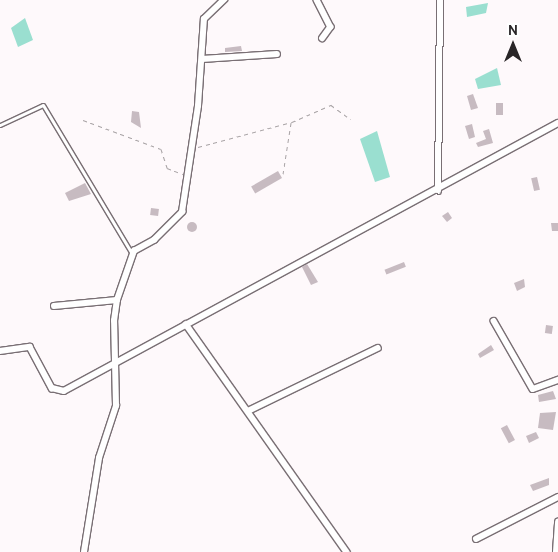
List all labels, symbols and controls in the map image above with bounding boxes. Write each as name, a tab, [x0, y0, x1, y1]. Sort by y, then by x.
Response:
north arrow	[488, 20, 538, 70]
text: N	[508, 21, 518, 39]

